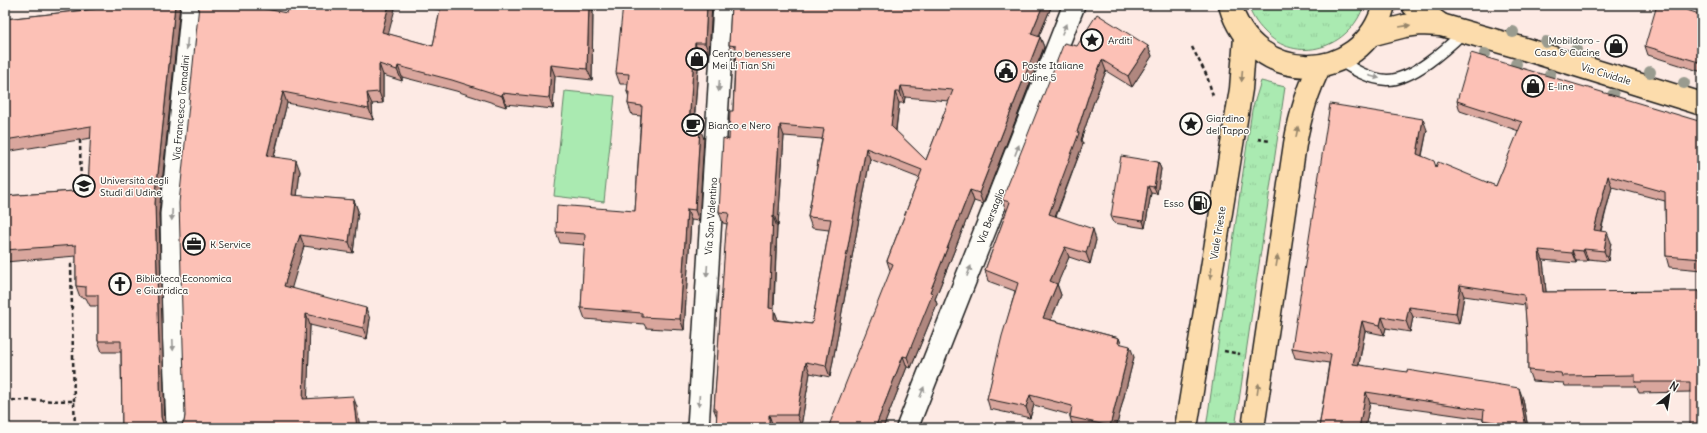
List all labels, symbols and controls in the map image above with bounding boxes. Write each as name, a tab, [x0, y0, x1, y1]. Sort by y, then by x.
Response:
one-way arrow	[1062, 22, 1068, 34]
one-way arrow	[1399, 23, 1412, 29]
place icon: Arditi	[1079, 27, 1105, 53]
shop icon: Mobildoro - Casa & Cucine	[1603, 33, 1629, 59]
place label: Arditi	[1108, 34, 1132, 47]
place label: Mobildoro - Casa & Cucine	[1534, 34, 1600, 59]
one-way arrow	[184, 38, 190, 50]
shop icon: Centro benessere Mei Li Tian Shi	[684, 46, 710, 72]
place label: Centro benessere Mei Li Tian Shi	[712, 47, 791, 72]
street label: Via Francesco Tomadini	[170, 55, 192, 161]
public building icon: Poste Italiane Udine 5	[993, 58, 1019, 84]
place label: Poste Italiane Udine 5	[1022, 59, 1084, 84]
street label: Via Cividale	[1579, 60, 1633, 88]
one-way arrow	[1238, 70, 1245, 82]
shop icon: E-line	[1520, 73, 1546, 99]
one-way arrow	[1368, 74, 1380, 80]
one-way arrow	[716, 80, 722, 93]
place label: E-line	[1548, 80, 1574, 93]
place icon: Giardino del Tappo	[1178, 111, 1204, 137]
cafe icon: Bianco e Nero	[680, 112, 706, 138]
place label: Giardino del Tappo	[1206, 112, 1250, 137]
place label: Bianco e Nero	[708, 119, 771, 132]
one-way arrow	[1294, 126, 1300, 138]
one-way arrow	[1014, 143, 1020, 155]
school or university icon: Università degli Studi di Udine	[71, 173, 97, 199]
place label: Università degli Studi di Udine	[100, 174, 169, 199]
street label: Via San Valentino	[702, 176, 720, 255]
street label: Via Bersaglio	[974, 186, 1008, 246]
fuel station icon: Esso	[1187, 190, 1213, 216]
place label: Esso	[1163, 197, 1184, 210]
street label: Viale Trieste	[1207, 205, 1229, 261]
one-way arrow	[169, 209, 175, 222]
office icon: K Service	[181, 231, 207, 257]
place label: K Service	[210, 238, 251, 251]
one-way arrow	[1274, 255, 1280, 267]
one-way arrow	[967, 264, 973, 276]
one-way arrow	[704, 265, 711, 277]
one-way arrow	[1208, 267, 1214, 280]
church icon: Biblioteca Economica e Giurridica	[107, 271, 133, 297]
place label: Biblioteca Economica e Giurridica	[136, 272, 232, 297]
one-way arrow	[170, 339, 177, 351]
north arrow	[1649, 375, 1689, 415]
text: N	[1667, 378, 1681, 394]
one-way arrow	[1255, 383, 1261, 395]
one-way arrow	[919, 385, 925, 397]
one-way arrow	[696, 395, 703, 407]

